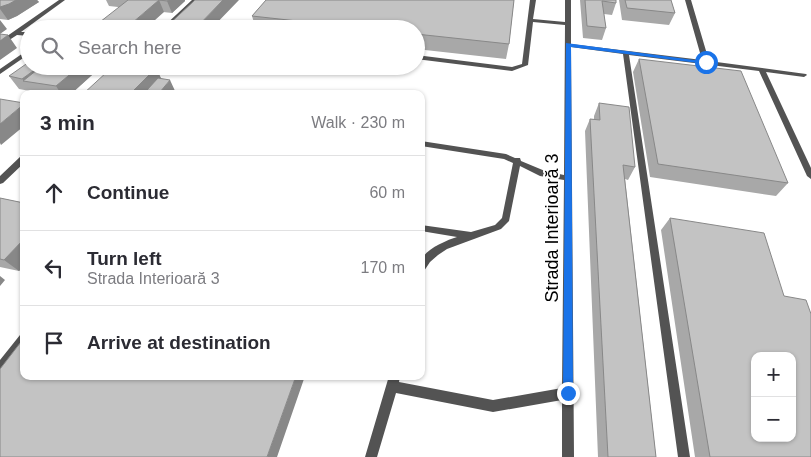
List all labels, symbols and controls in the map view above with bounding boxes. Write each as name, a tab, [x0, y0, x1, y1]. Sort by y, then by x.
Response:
search box	[20, 20, 425, 75]
icon: search	[38, 34, 66, 62]
text: Search here	[78, 37, 182, 58]
route start	[695, 51, 718, 74]
text: 3 min	[40, 111, 95, 134]
text: Walk · 230 m	[311, 114, 405, 131]
street label: Strada Interioară 3	[542, 153, 562, 303]
icon: ahead	[40, 179, 68, 207]
text: Continue	[87, 182, 169, 203]
text: 60 m	[369, 184, 405, 201]
text: Turn left	[87, 248, 162, 269]
icon: left	[40, 254, 68, 282]
text: 170 m	[361, 259, 405, 276]
text: Strada Interioară 3	[87, 270, 220, 287]
icon: arrive	[40, 329, 68, 357]
text: Arrive at destination	[87, 332, 271, 353]
map controls	[751, 352, 796, 442]
button: +	[751, 352, 796, 397]
route end	[557, 382, 580, 405]
button: −	[751, 397, 796, 442]

